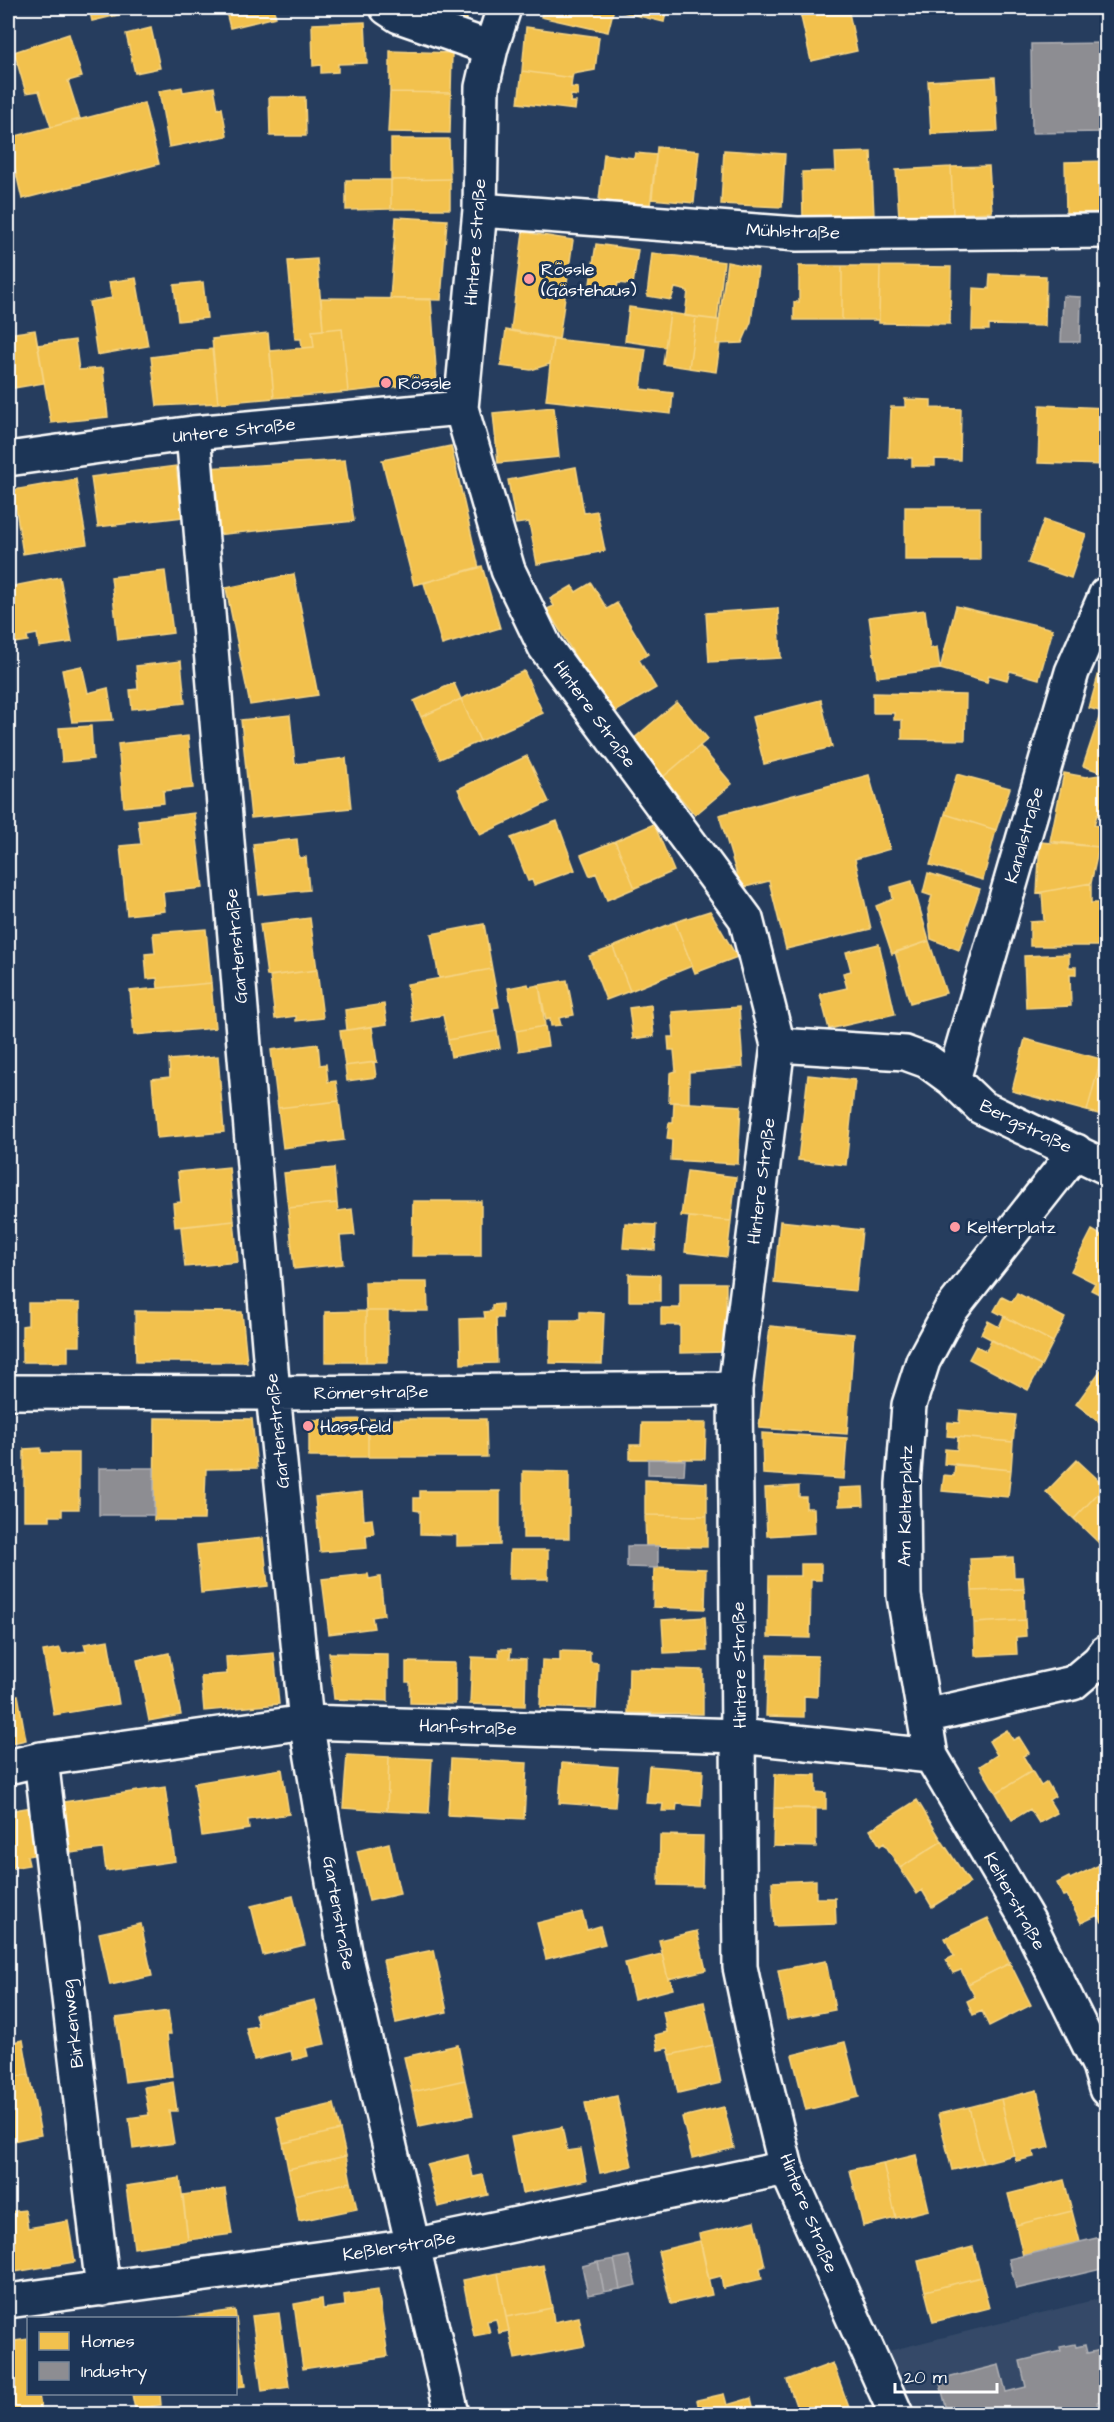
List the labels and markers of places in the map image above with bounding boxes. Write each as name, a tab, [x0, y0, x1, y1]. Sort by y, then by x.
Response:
place label: Rössle (Gästehaus)	[541, 257, 637, 303]
marker: Rössle (Gästehaus)	[522, 272, 536, 286]
place label: Rössle	[398, 371, 452, 396]
marker: Rössle	[379, 376, 393, 390]
place label: Kelterplatz	[967, 1215, 1056, 1240]
marker: Kelterplatz	[948, 1220, 962, 1234]
place label: Hassfeld	[320, 1414, 391, 1439]
marker: Hassfeld	[301, 1419, 315, 1433]

